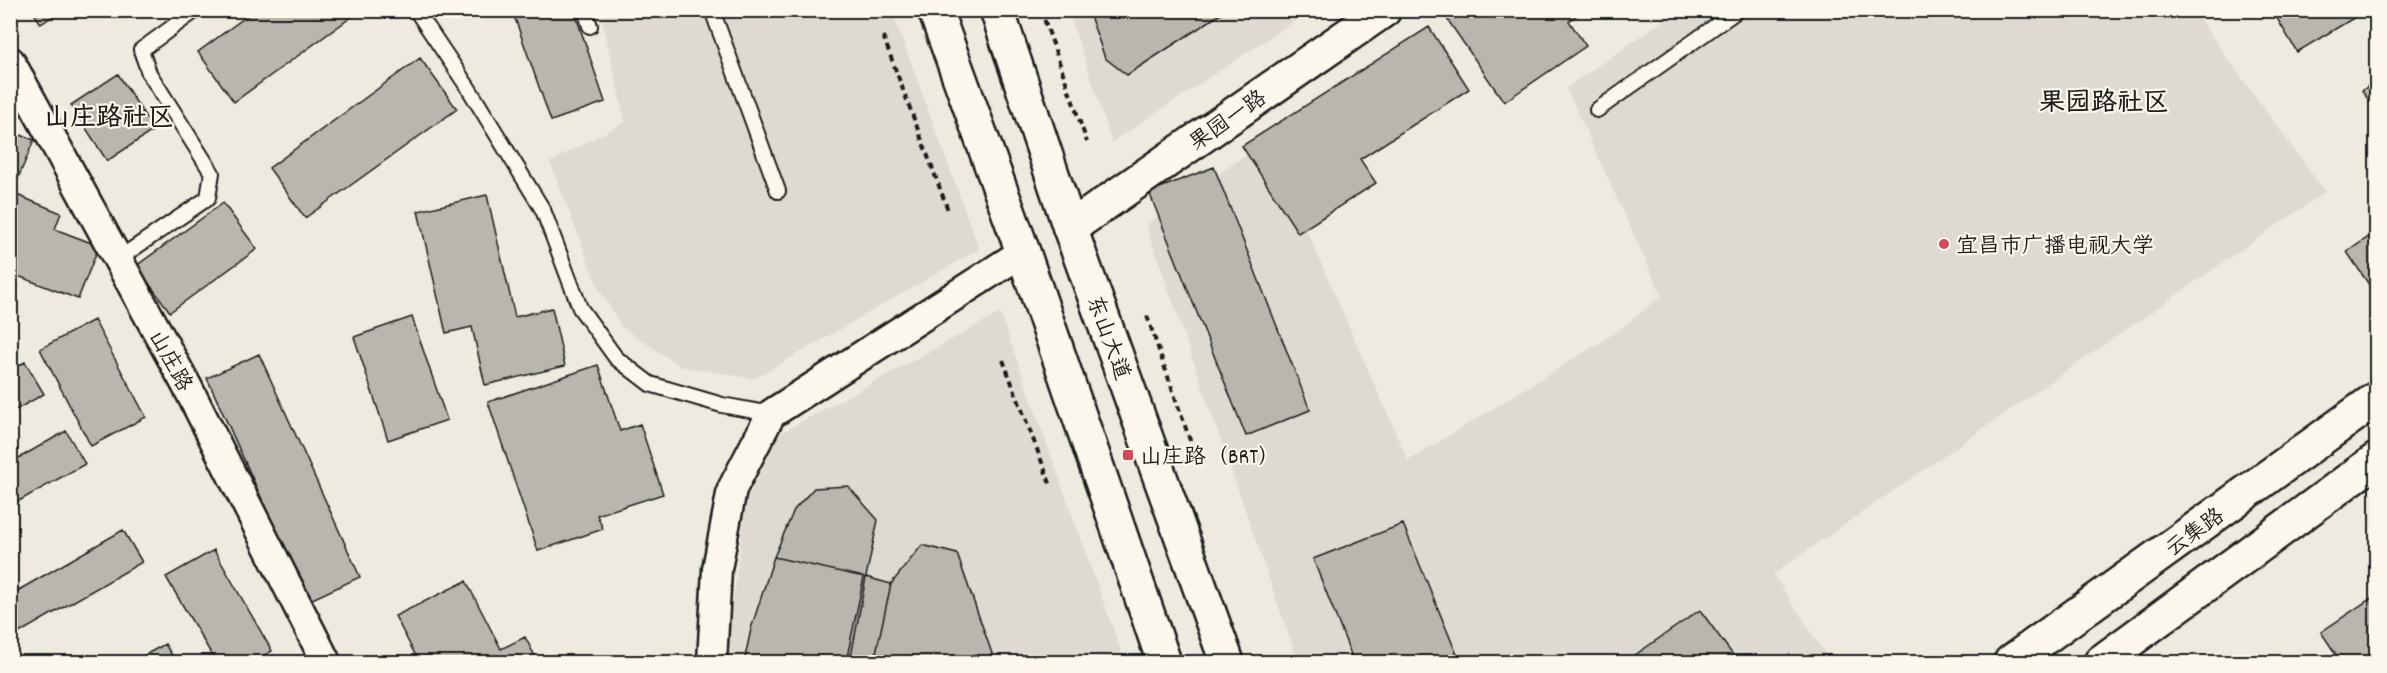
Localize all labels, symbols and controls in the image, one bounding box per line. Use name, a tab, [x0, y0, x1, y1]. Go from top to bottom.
street label: 果园一路	[1184, 84, 1274, 160]
district label: 果园路社区	[2039, 86, 2169, 123]
district label: 山庄路社区	[44, 101, 174, 138]
place label: 宜昌市广播电视大学	[1956, 232, 2154, 263]
marker: 宜昌市广播电视大学	[1937, 237, 1951, 251]
street label: 东山大道	[1077, 292, 1136, 385]
street label: 山庄路	[139, 325, 198, 398]
place label: 山庄路（BRT）	[1140, 443, 1280, 474]
marker: 山庄路（BRT）	[1121, 448, 1135, 462]
street label: 云集路	[2160, 502, 2232, 566]

